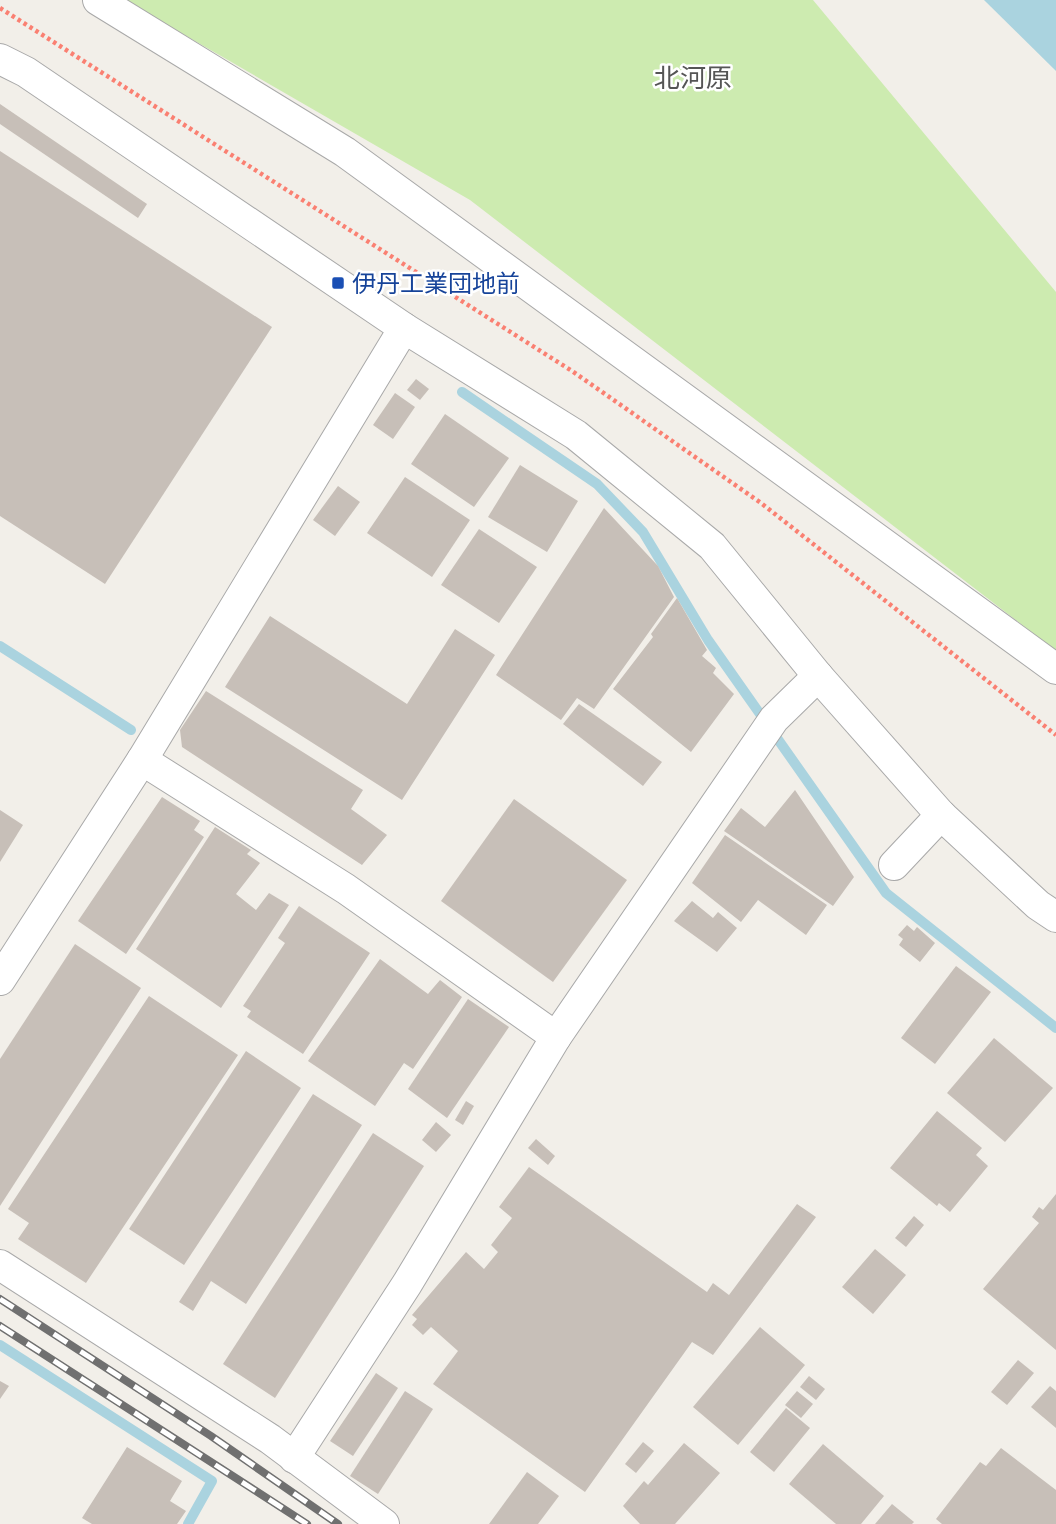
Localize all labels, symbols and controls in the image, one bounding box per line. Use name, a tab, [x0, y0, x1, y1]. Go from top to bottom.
district label: 北河原	[654, 63, 732, 93]
place label: 伊丹工業団地前	[352, 270, 520, 297]
marker: 伊丹工業団地前	[330, 275, 346, 291]

